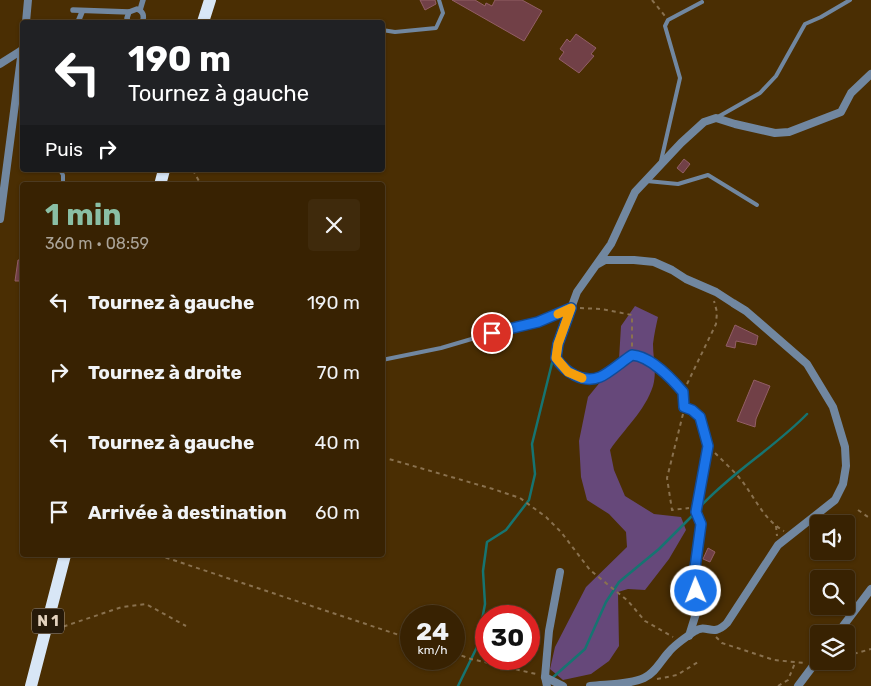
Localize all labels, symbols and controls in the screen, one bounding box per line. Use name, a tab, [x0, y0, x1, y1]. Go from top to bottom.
text: 190 m	[128, 38, 231, 80]
icon: left	[45, 40, 110, 105]
text: Tournez à gauche	[128, 80, 309, 107]
icon: right	[93, 135, 121, 163]
text: Puis	[45, 138, 83, 161]
text: 1 min	[45, 197, 122, 233]
button: close	[308, 199, 360, 251]
text: 360 m · 08:59	[45, 234, 149, 253]
icon: left	[45, 288, 73, 316]
text: Tournez à gauche	[88, 291, 254, 314]
text: 190 m	[307, 291, 360, 314]
pin	[471, 312, 513, 354]
icon: arrive	[478, 319, 506, 347]
icon: right	[45, 358, 73, 386]
text: Tournez à droite	[88, 361, 242, 384]
text: 70 m	[317, 361, 360, 384]
icon: left	[45, 428, 73, 456]
text: Tournez à gauche	[88, 431, 254, 454]
text: 40 m	[315, 431, 360, 454]
icon: arrive	[45, 498, 73, 526]
text: Arrivée à destination	[88, 501, 287, 524]
text: 60 m	[315, 501, 360, 524]
map controls	[810, 515, 855, 670]
button: sound	[810, 515, 855, 560]
position arrow	[669, 564, 721, 616]
button: search	[810, 570, 855, 615]
speed limit sign: 30	[475, 605, 540, 670]
road number: N 1	[32, 608, 64, 634]
text: 24	[416, 617, 449, 646]
button: layers	[810, 625, 855, 670]
text: km/h	[418, 643, 447, 657]

